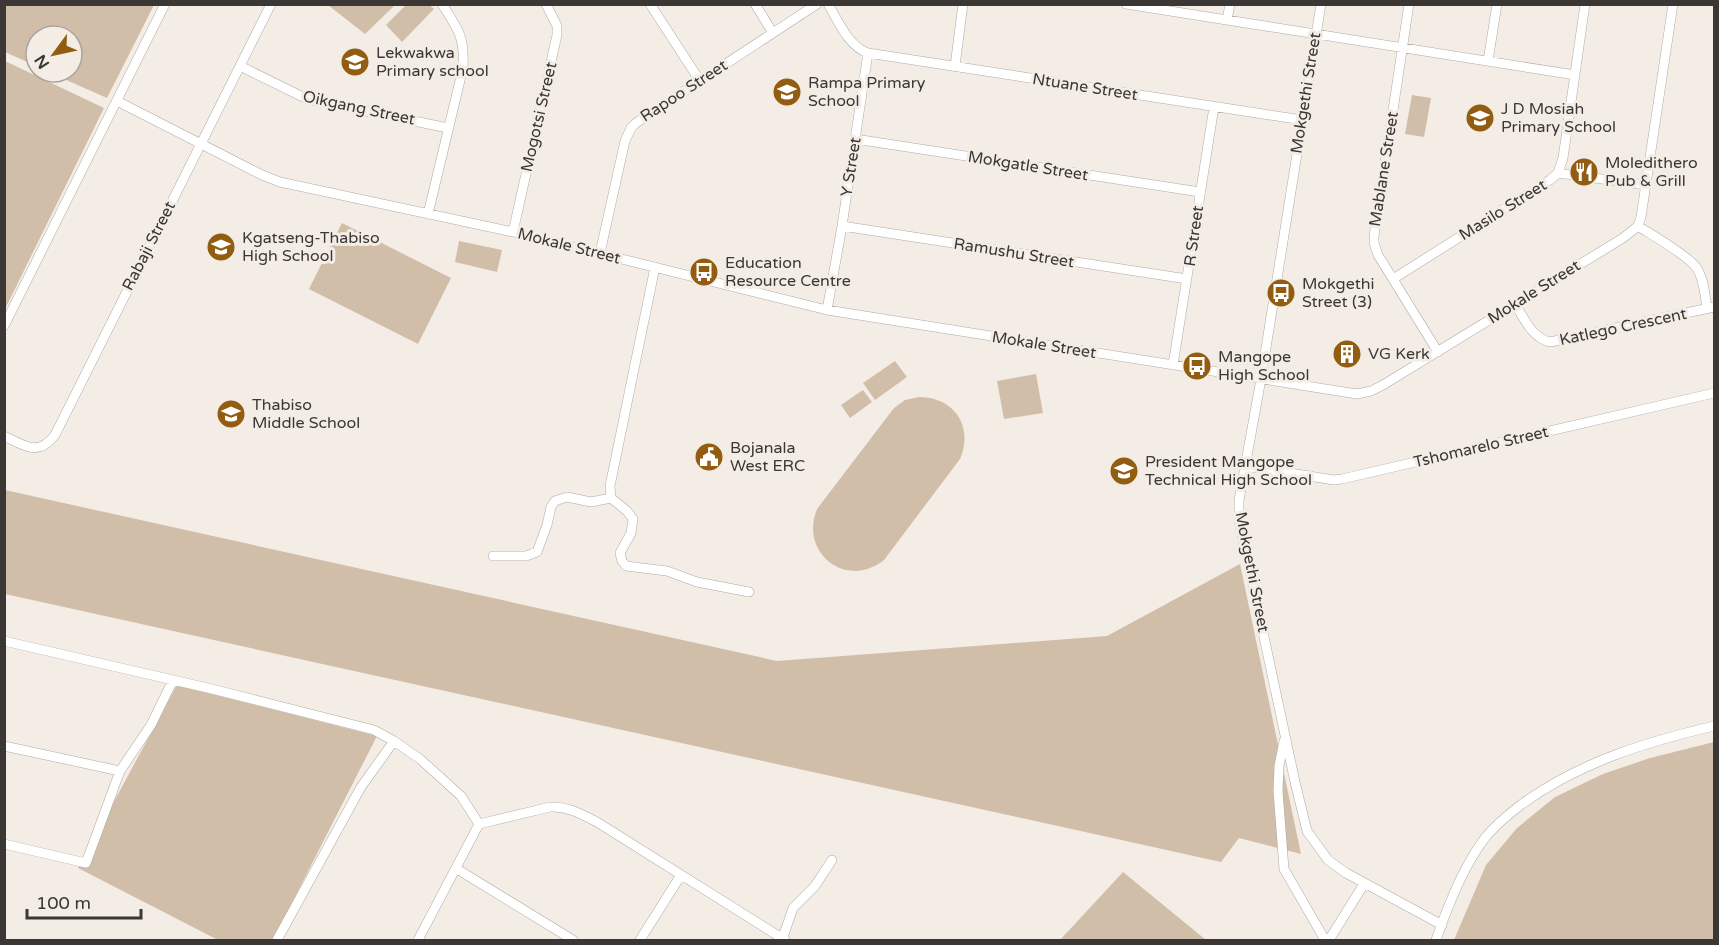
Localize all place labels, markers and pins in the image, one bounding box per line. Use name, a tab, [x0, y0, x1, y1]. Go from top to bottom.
place label: Lekwakwa Primary school	[376, 43, 489, 81]
school or university icon: Lekwakwa Primary school	[339, 46, 371, 78]
place label: Rampa Primary School	[808, 73, 926, 111]
school or university icon: Rampa Primary School	[771, 76, 803, 108]
place label: J D Mosiah Primary School	[1501, 99, 1616, 137]
school or university icon: J D Mosiah Primary School	[1464, 102, 1496, 134]
place label: Moledithero Pub & Grill	[1605, 153, 1698, 191]
restaurant icon: Moledithero Pub & Grill	[1568, 156, 1600, 188]
place label: Kgatseng-Thabiso High School	[242, 228, 380, 266]
school or university icon: Kgatseng-Thabiso High School	[205, 231, 237, 263]
place label: Education Resource Centre	[725, 253, 851, 291]
bus stop icon: Education Resource Centre	[688, 256, 720, 288]
place label: Mokgethi Street (3)	[1302, 274, 1375, 312]
bus stop icon: Mokgethi Street (3)	[1265, 277, 1297, 309]
building icon: VG Kerk	[1331, 338, 1363, 370]
place label: VG Kerk	[1368, 344, 1430, 364]
place label: Mangope High School	[1218, 347, 1309, 385]
bus stop icon: Mangope High School	[1181, 350, 1213, 382]
place label: Thabiso Middle School	[252, 395, 360, 433]
school or university icon: Thabiso Middle School	[215, 398, 247, 430]
place label: Bojanala West ERC	[730, 438, 805, 476]
public building icon: Bojanala West ERC	[693, 441, 725, 473]
place label: President Mangope Technical High School	[1145, 452, 1312, 490]
school or university icon: President Mangope Technical High School	[1108, 455, 1140, 487]

